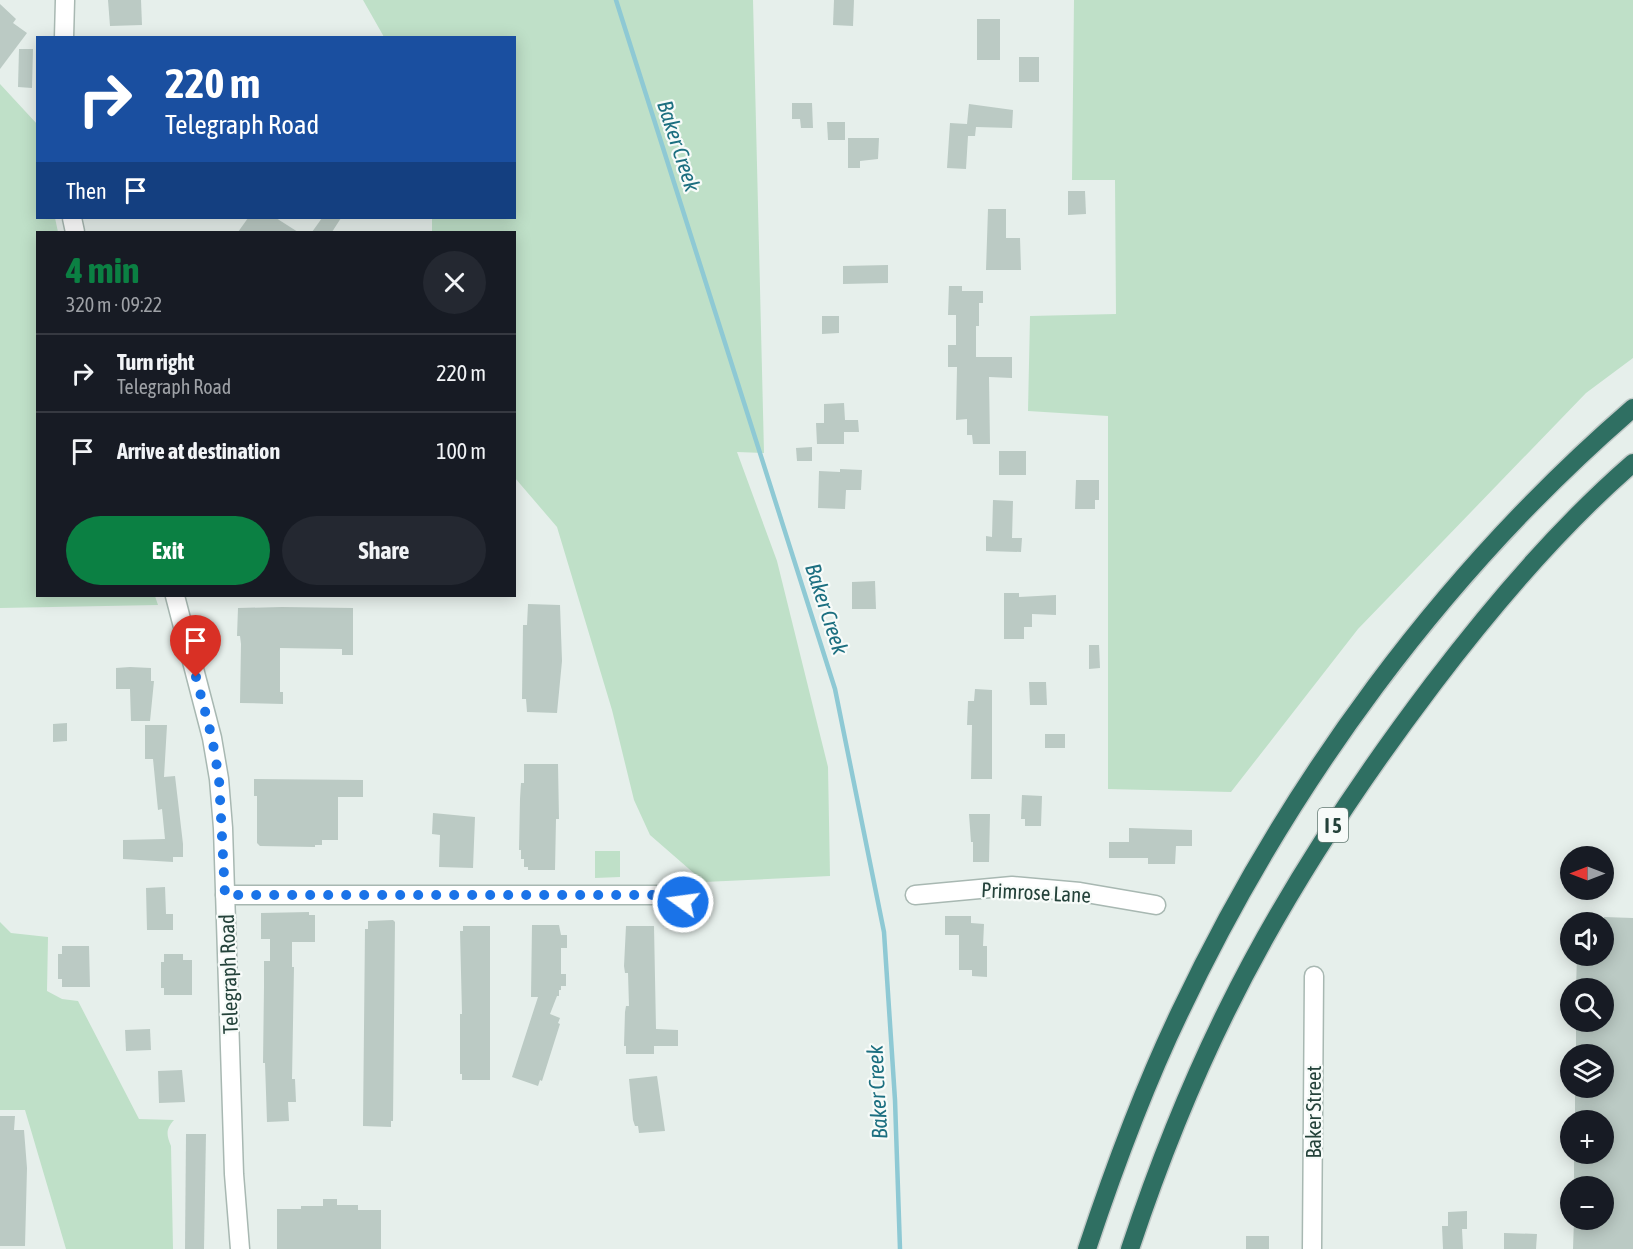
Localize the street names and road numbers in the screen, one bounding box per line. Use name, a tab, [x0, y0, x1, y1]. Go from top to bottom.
road number: I 5	[1318, 808, 1348, 842]
street label: Primrose Lane	[980, 877, 1092, 907]
street label: Telegraph Road	[214, 914, 242, 1034]
street label: Baker Street	[1301, 1065, 1325, 1159]

